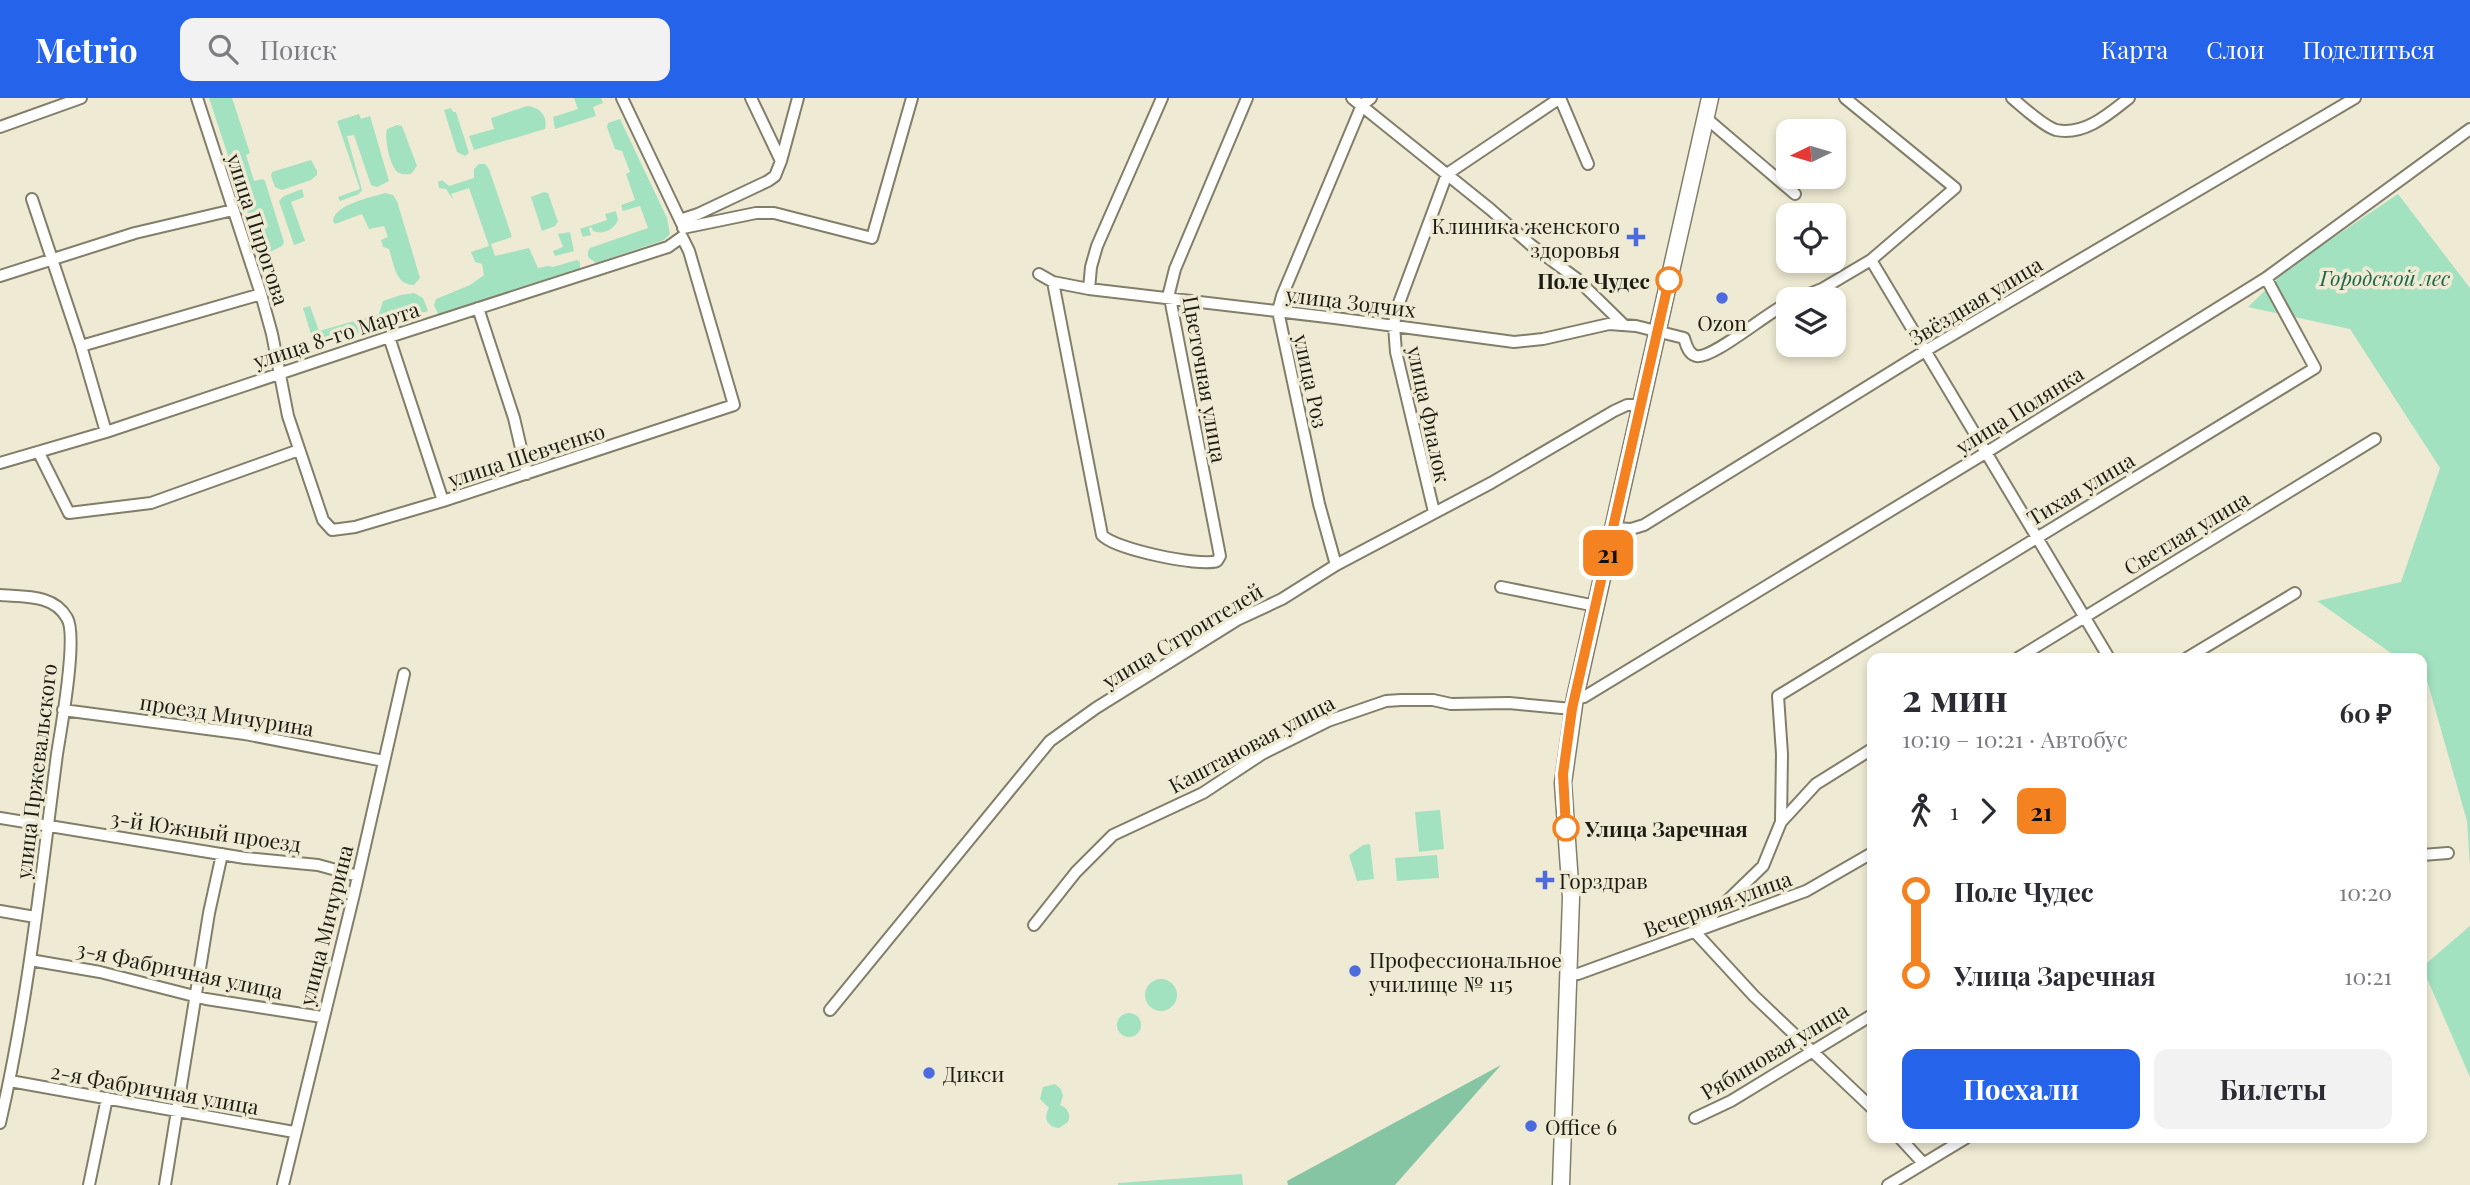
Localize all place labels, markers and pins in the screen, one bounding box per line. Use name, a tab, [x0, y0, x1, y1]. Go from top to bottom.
place label: Клиника женского здоровья	[1432, 211, 1620, 263]
marker: Клиника женского здоровья	[1626, 227, 1646, 247]
place label: Поле Чудес	[1537, 266, 1650, 294]
marker: Поле Чудес	[1656, 267, 1682, 293]
marker: Ozon	[1714, 290, 1730, 306]
place label: Ozon	[1697, 308, 1747, 336]
place label: Улица Заречная	[1584, 814, 1748, 842]
marker: Улица Заречная	[1553, 815, 1579, 841]
place label: Горздрав	[1559, 866, 1648, 894]
marker: Горздрав	[1537, 872, 1553, 888]
place label: Профессиональное училище № 115	[1368, 945, 1562, 997]
marker: Профессиональное училище № 115	[1347, 963, 1363, 979]
place label: Дикси	[943, 1059, 1004, 1087]
marker: Дикси	[921, 1065, 937, 1081]
place label: Office 6	[1545, 1112, 1617, 1140]
marker: Office 6	[1523, 1118, 1539, 1134]

